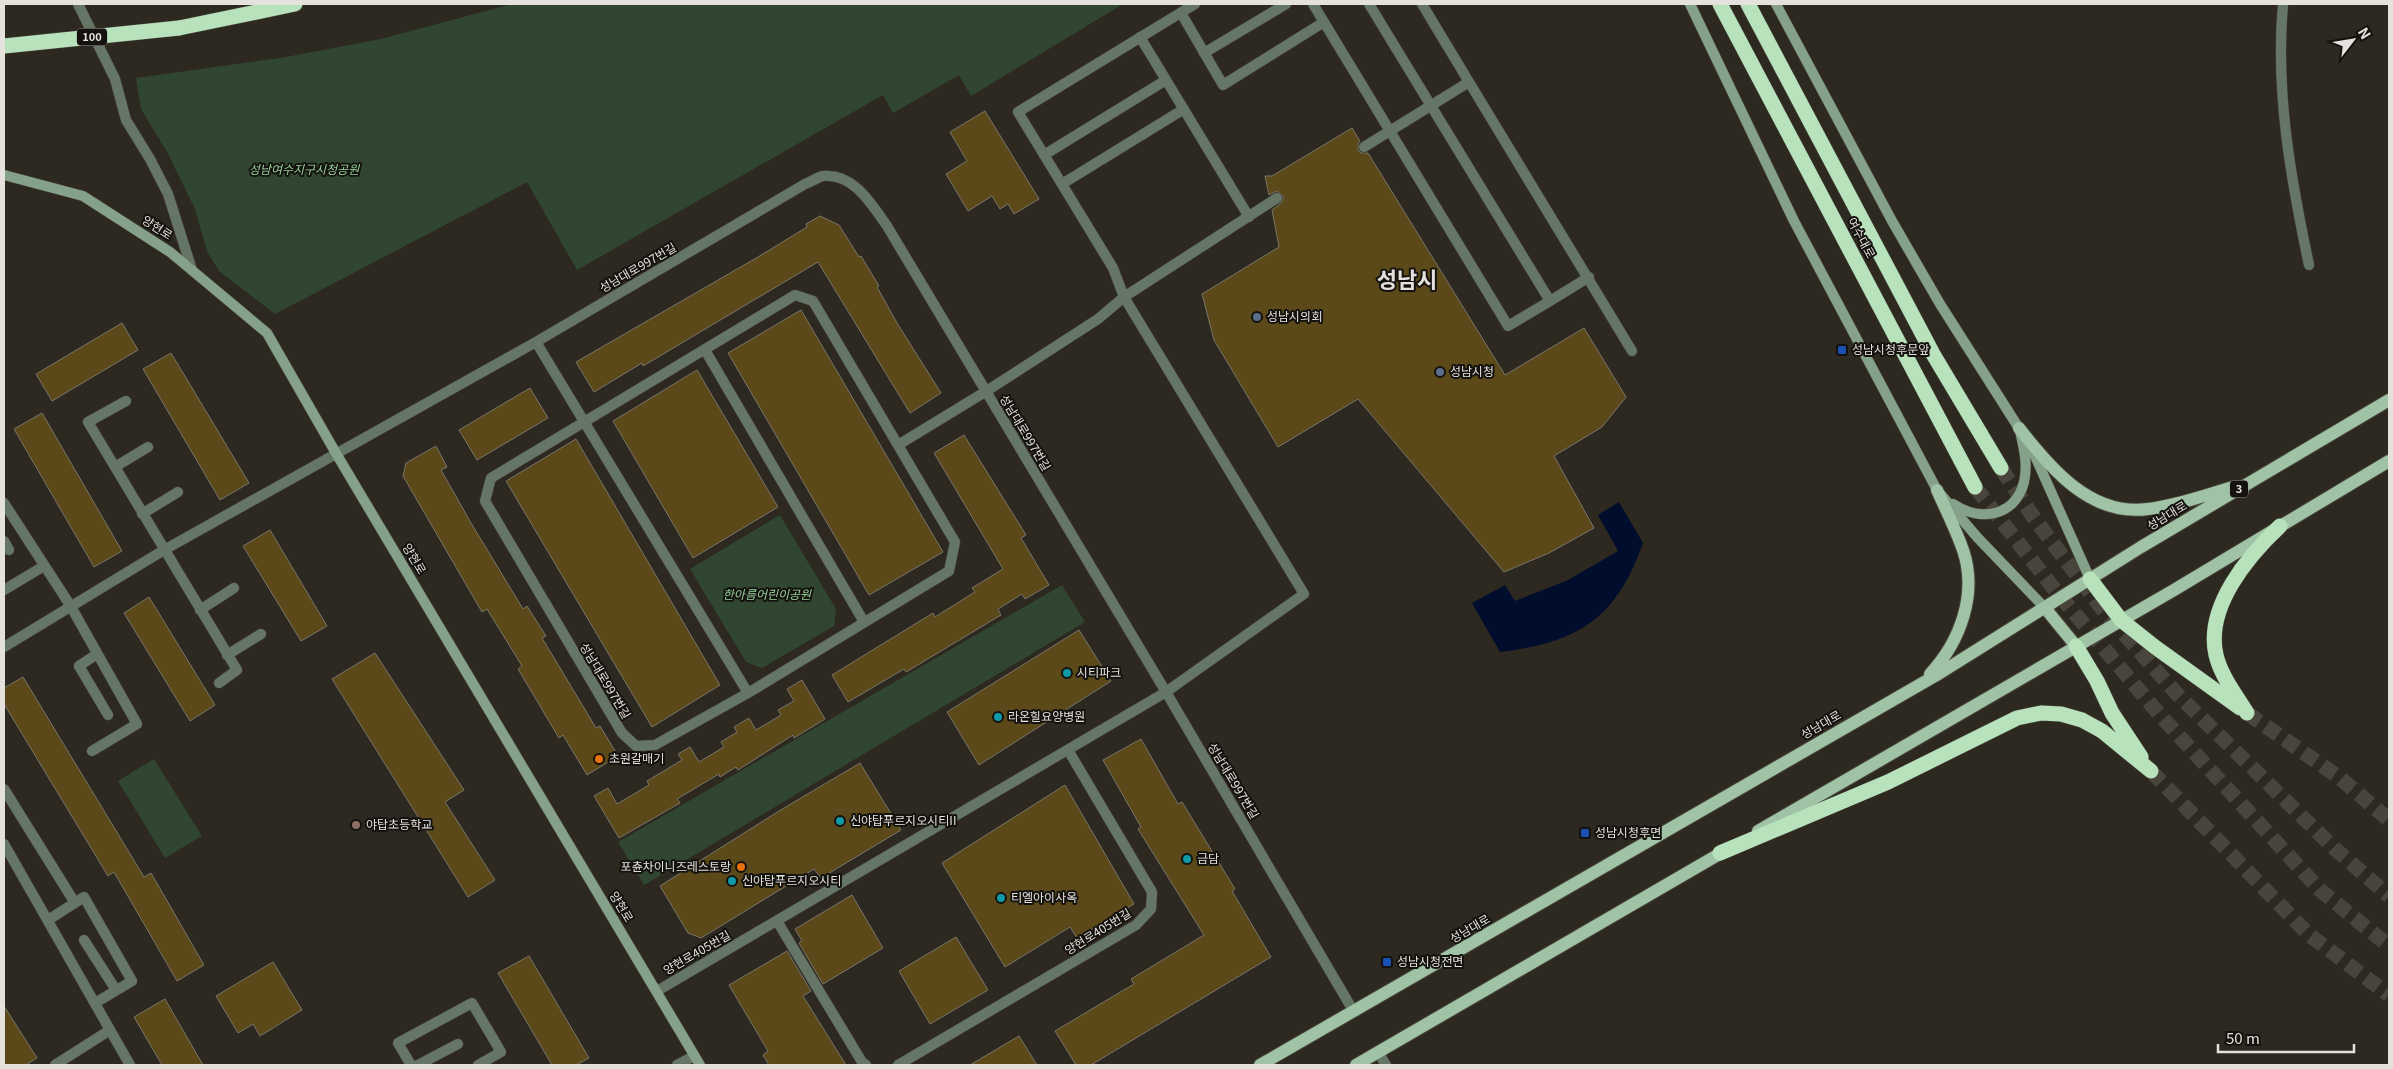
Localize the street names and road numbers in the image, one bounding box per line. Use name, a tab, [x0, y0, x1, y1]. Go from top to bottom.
road number: 100	[77, 28, 107, 46]
street label: 양현로	[139, 211, 176, 243]
street label: 여수대로	[1844, 214, 1880, 261]
street label: 성남대로997번길	[596, 238, 679, 296]
street label: 성남대로997번길	[997, 391, 1056, 474]
road number: 3	[2230, 480, 2248, 498]
street label: 성남대로	[2143, 496, 2190, 533]
street label: 양현로	[399, 540, 431, 577]
street label: 성남대로997번길	[577, 639, 636, 722]
street label: 성남대로	[1797, 705, 1844, 742]
street label: 성남대로997번길	[1205, 739, 1264, 822]
street label: 양현로	[606, 888, 638, 925]
street label: 양현로405번길	[1061, 904, 1134, 958]
street label: 성남대로	[1446, 909, 1493, 946]
street label: 양현로405번길	[659, 926, 733, 978]

